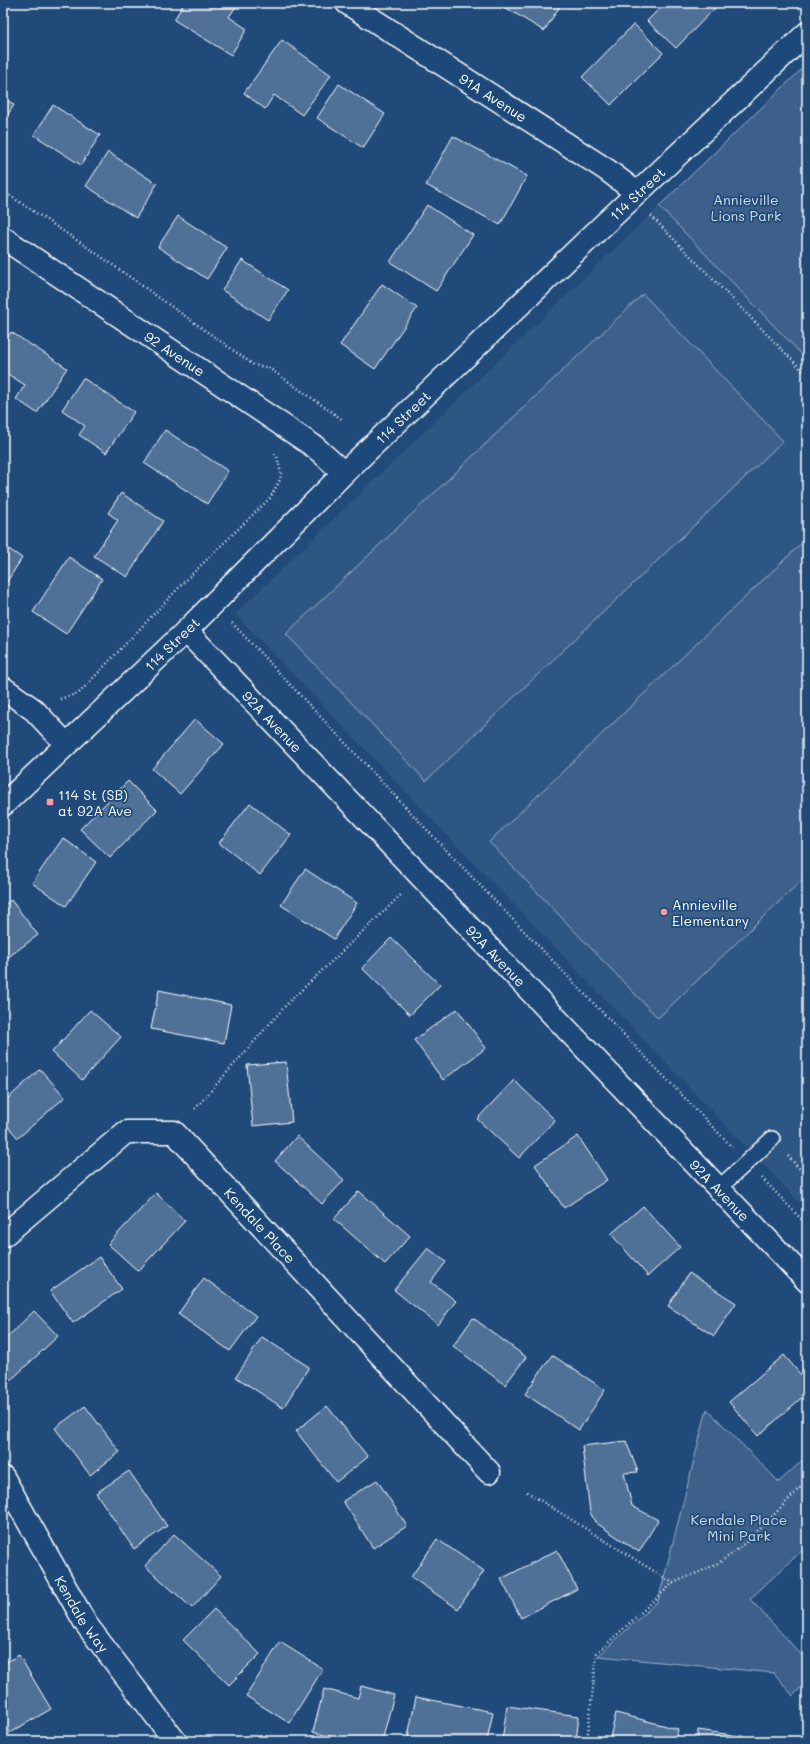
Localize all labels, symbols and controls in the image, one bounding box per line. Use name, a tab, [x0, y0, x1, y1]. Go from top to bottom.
street label: 91A Avenue	[456, 68, 531, 126]
street label: 114 Street	[605, 162, 669, 224]
park label: Annieville Lions Park	[711, 190, 781, 225]
street label: 92 Avenue	[141, 326, 209, 380]
street label: 114 Street	[371, 386, 434, 448]
street label: 114 Street	[140, 613, 204, 675]
street label: 92A Avenue	[239, 686, 307, 756]
place label: 114 St (SB) at 92A Ave	[58, 785, 132, 820]
marker: 114 St (SB) at 92A Ave	[45, 797, 55, 807]
place label: Annieville Elementary	[672, 895, 749, 930]
marker: Annieville Elementary	[659, 907, 669, 917]
street label: 92A Avenue	[462, 920, 530, 991]
street label: 92A Avenue	[686, 1155, 754, 1225]
street label: Kendale Place	[220, 1183, 300, 1267]
park label: Kendale Place Mini Park	[691, 1510, 787, 1545]
street label: Kendale Way	[51, 1572, 114, 1656]

